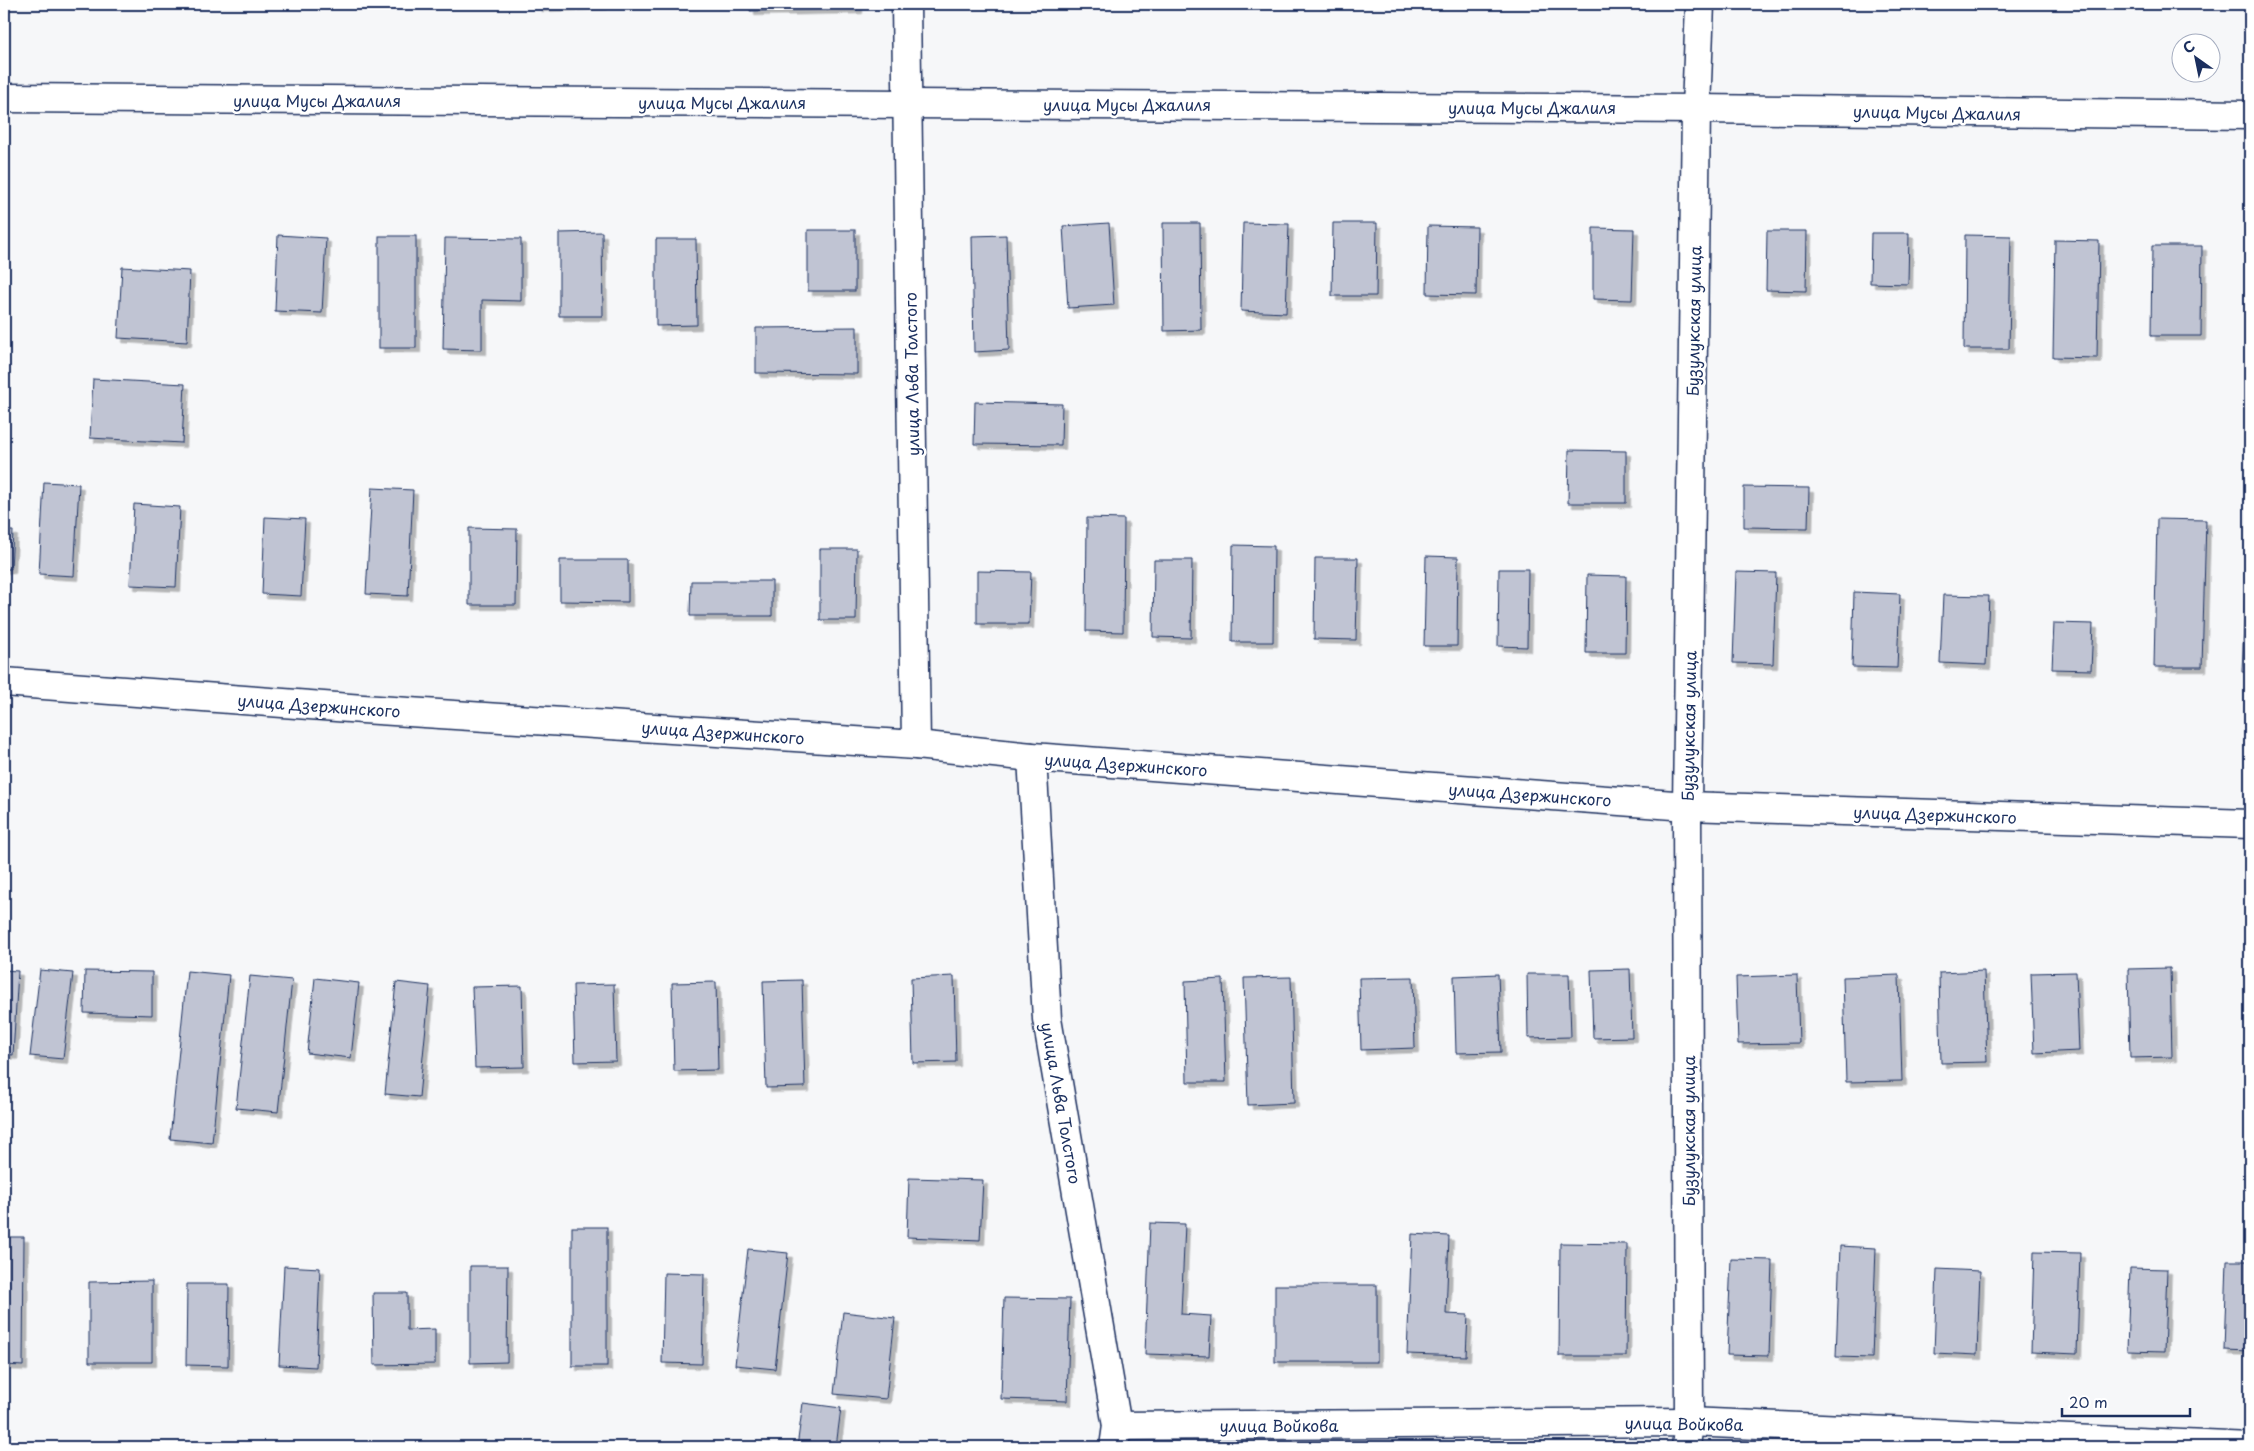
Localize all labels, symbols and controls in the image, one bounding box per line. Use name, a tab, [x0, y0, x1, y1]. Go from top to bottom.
north arrow	[2172, 32, 2222, 82]
text: С	[2179, 35, 2199, 58]
street label: улица Мусы Джалиля	[233, 88, 401, 112]
street label: улица Мусы Джалиля	[638, 90, 806, 114]
street label: улица Мусы Джалиля	[1043, 92, 1211, 116]
street label: улица Мусы Джалиля	[1448, 95, 1616, 119]
street label: улица Мусы Джалиля	[1853, 99, 2021, 125]
street label: Бузулукская улица	[1680, 245, 1706, 397]
street label: улица Льва Толстого	[898, 292, 924, 456]
street label: Бузулукская улица	[1675, 650, 1701, 802]
street label: улица Дзержинского	[237, 687, 401, 723]
street label: улица Дзержинского	[641, 714, 805, 750]
street label: улица Дзержинского	[1044, 746, 1208, 782]
street label: улица Дзержинского	[1448, 776, 1612, 812]
street label: улица Дзержинского	[1853, 799, 2017, 829]
street label: улица Льва Толстого	[1036, 1020, 1088, 1186]
street label: Бузулукская улица	[1676, 1056, 1700, 1206]
scale bar	[2062, 1386, 2189, 1418]
text: 20 m	[2069, 1390, 2108, 1413]
street label: улица Войкова	[1624, 1410, 1744, 1436]
street label: улица Войкова	[1220, 1413, 1338, 1437]

